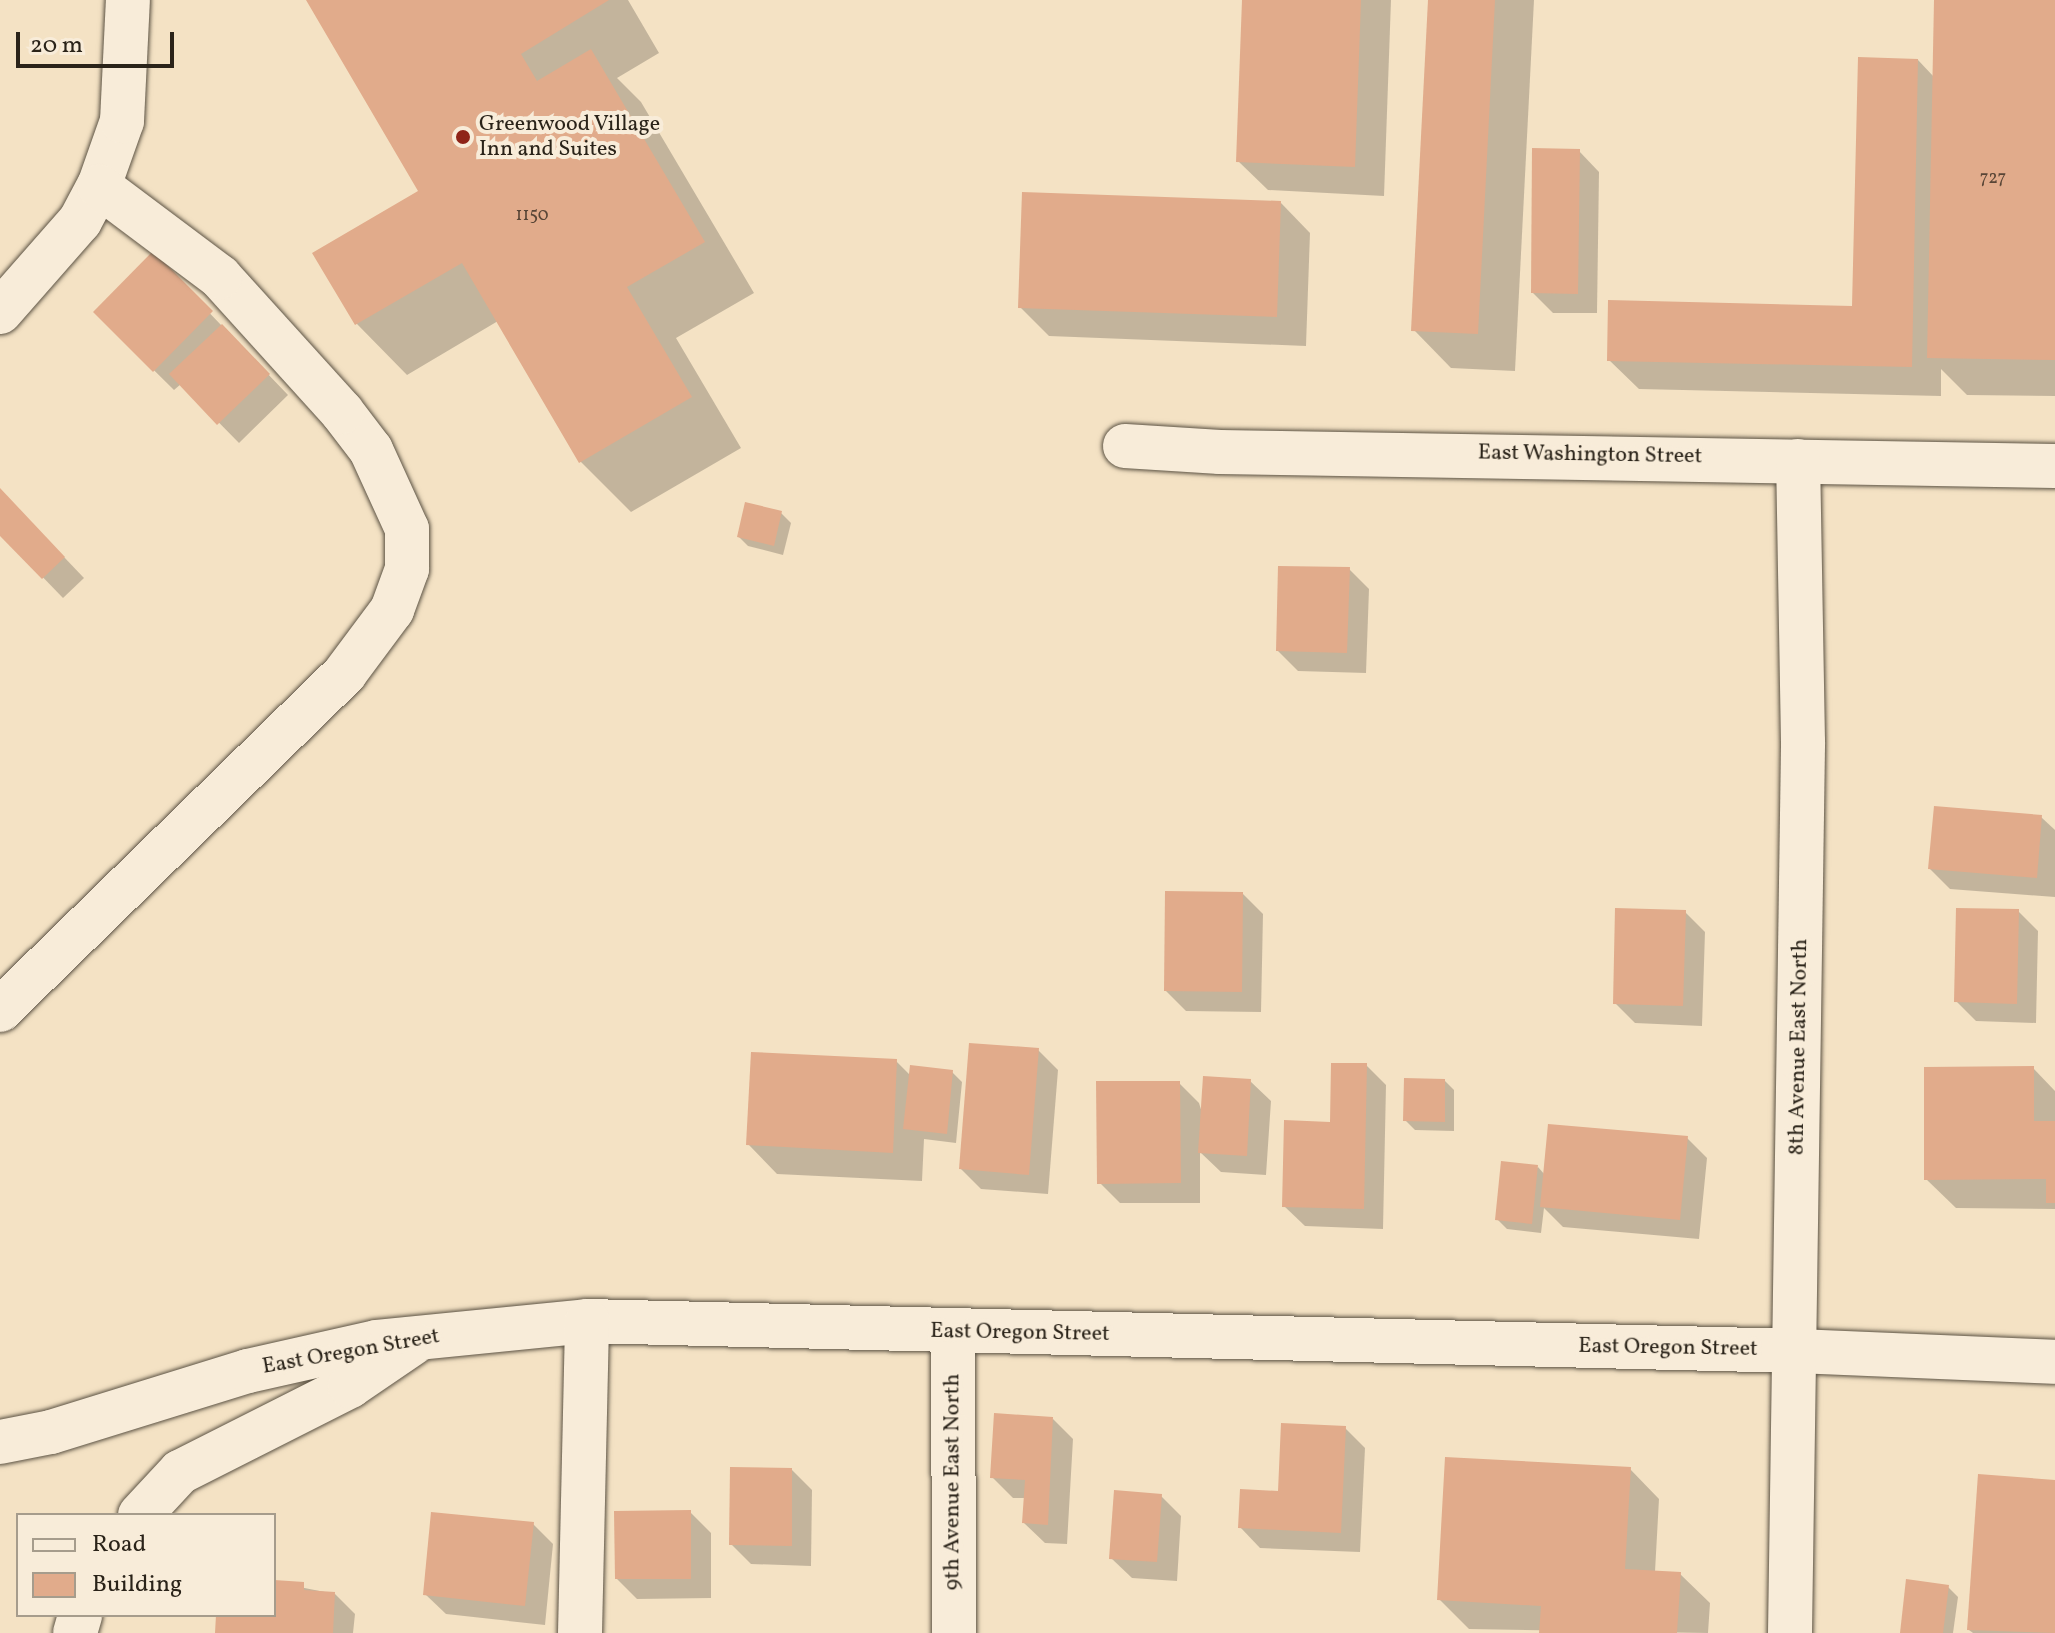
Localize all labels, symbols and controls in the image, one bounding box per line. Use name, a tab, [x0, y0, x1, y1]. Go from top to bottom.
scale bar	[20, 16, 178, 66]
text: 20 m	[30, 29, 83, 63]
place label: Greenwood Village Inn and Suites	[479, 111, 661, 162]
marker: Greenwood Village Inn and Suites	[454, 128, 472, 146]
house number: 727	[1980, 168, 2006, 190]
house number: 1150	[515, 205, 549, 227]
street label: East Washington Street	[1477, 440, 1703, 470]
street label: 8th Avenue East North	[1784, 939, 1814, 1155]
street label: East Oregon Street	[930, 1318, 1110, 1348]
street label: East Oregon Street	[260, 1323, 442, 1381]
street label: East Oregon Street	[1578, 1333, 1758, 1363]
street label: 9th Avenue East North	[940, 1374, 966, 1590]
legend	[16, 1513, 276, 1617]
text: Road	[92, 1528, 146, 1562]
text: Building	[92, 1568, 182, 1602]

